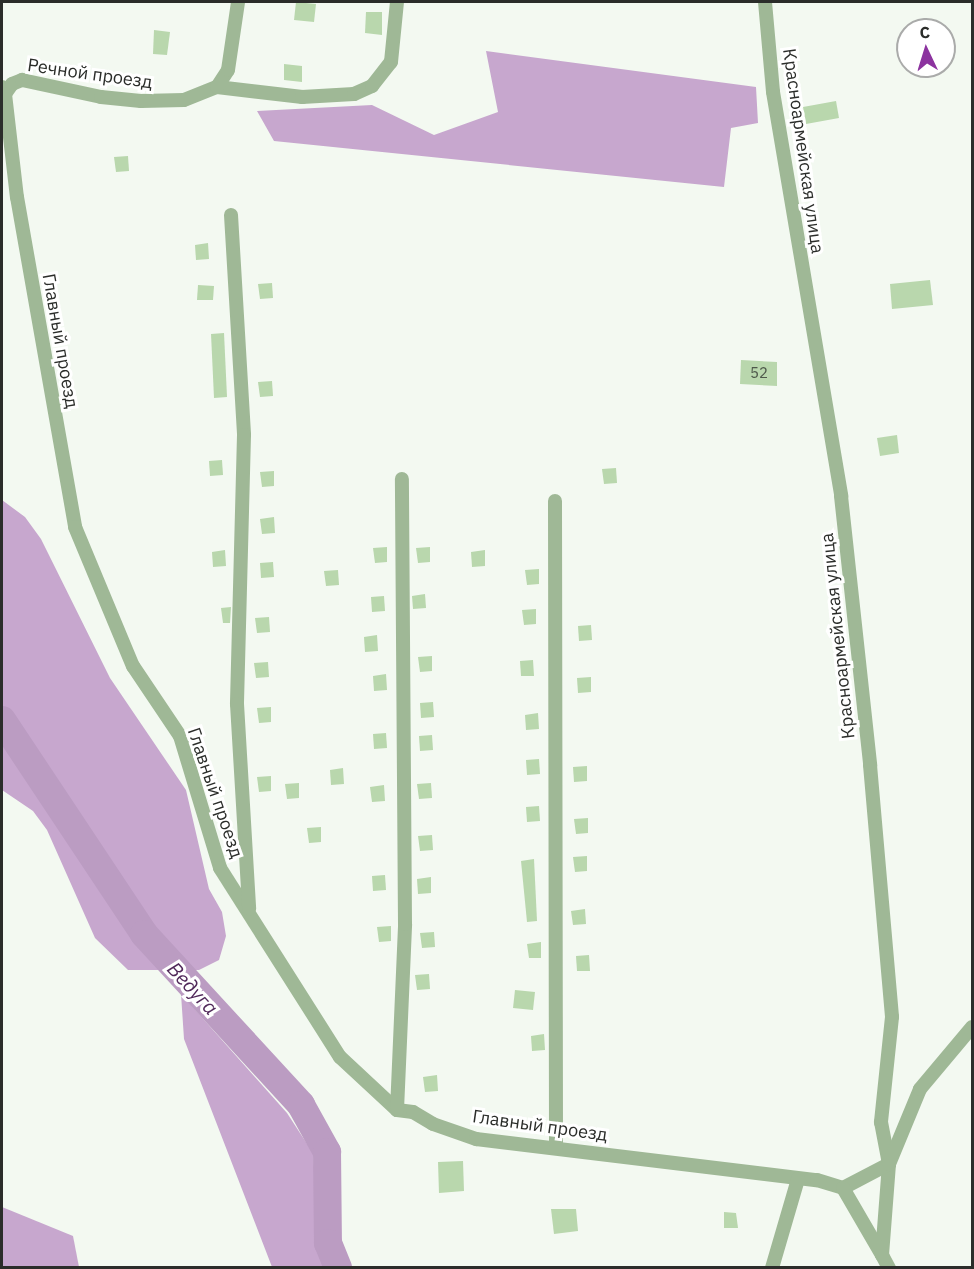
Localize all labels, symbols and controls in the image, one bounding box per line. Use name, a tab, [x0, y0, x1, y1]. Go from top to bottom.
north arrow	[896, 18, 956, 78]
text: С	[919, 22, 931, 42]
street label: Красноармейская улица	[778, 47, 828, 255]
street label: Речной проезд	[26, 55, 154, 93]
street label: Главный проезд	[38, 272, 82, 410]
house number: 52	[750, 364, 768, 382]
street label: Красноармейская улица	[816, 532, 860, 740]
street label: Главный проезд	[183, 725, 247, 861]
water label: Ведуга	[163, 957, 223, 1019]
street label: Главный проезд	[471, 1106, 609, 1146]

